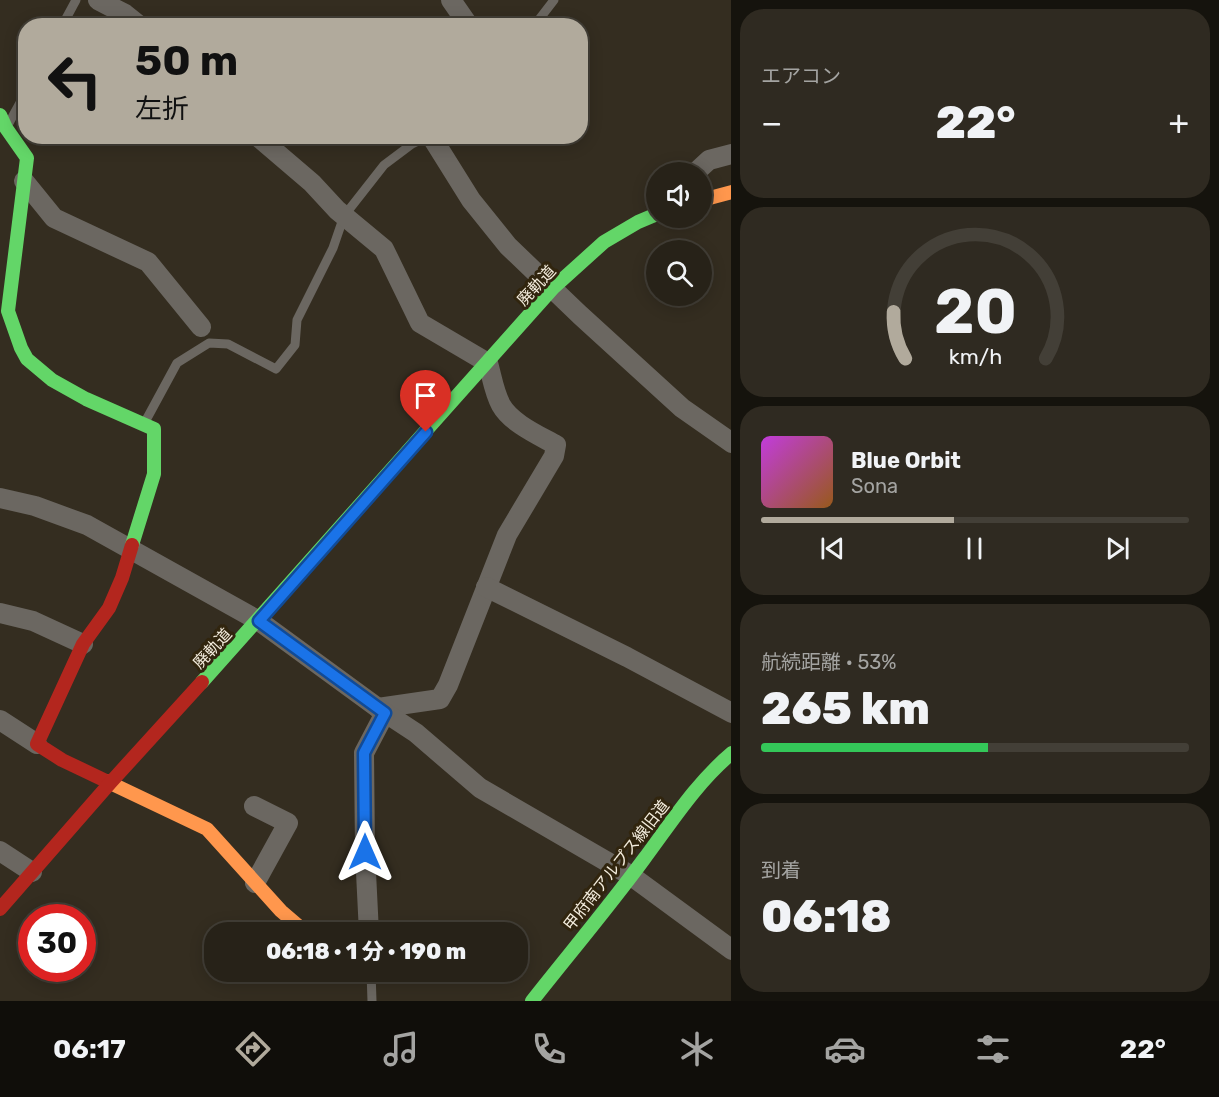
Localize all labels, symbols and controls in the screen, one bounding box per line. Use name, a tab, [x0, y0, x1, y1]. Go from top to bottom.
text: 50 m	[135, 36, 238, 86]
icon: left	[36, 42, 114, 120]
text: エアコン	[761, 64, 841, 88]
text: 左折	[135, 93, 189, 125]
text: 22°	[936, 96, 1015, 149]
text: −	[761, 103, 782, 142]
text: +	[1168, 103, 1189, 142]
map controls	[646, 162, 712, 306]
button: sound	[646, 162, 712, 228]
button: search	[646, 240, 712, 306]
street label: 廃軌道	[513, 261, 560, 309]
text: 20	[934, 275, 1016, 349]
text: km/h	[948, 345, 1002, 370]
pin	[400, 370, 451, 432]
icon: arrive	[409, 379, 442, 412]
text: Blue Orbit	[851, 447, 961, 474]
text: Sona	[851, 474, 898, 498]
icon: previous	[816, 532, 849, 565]
icon: pause	[958, 532, 991, 565]
icon: next	[1101, 532, 1134, 565]
street label: 廃軌道	[189, 624, 236, 672]
text: 航続距離 · 53%	[761, 650, 897, 674]
text: 265 km	[761, 682, 930, 735]
street label: 甲府南アルプス線旧道	[560, 796, 673, 934]
position arrow	[333, 820, 397, 884]
text: 到着	[761, 858, 801, 882]
text: 06:18	[761, 890, 891, 943]
speed limit sign: 30	[18, 904, 96, 982]
text: 06:18 · 1 分 · 190 m	[266, 938, 466, 965]
icon: directions	[232, 1028, 274, 1070]
icon: music	[380, 1028, 422, 1070]
icon: phone	[528, 1028, 570, 1070]
icon: climate	[676, 1028, 718, 1070]
icon: car	[824, 1028, 866, 1070]
icon: filters	[972, 1028, 1014, 1070]
text: 06:17	[53, 1033, 126, 1065]
text: 22°	[1120, 1033, 1166, 1065]

